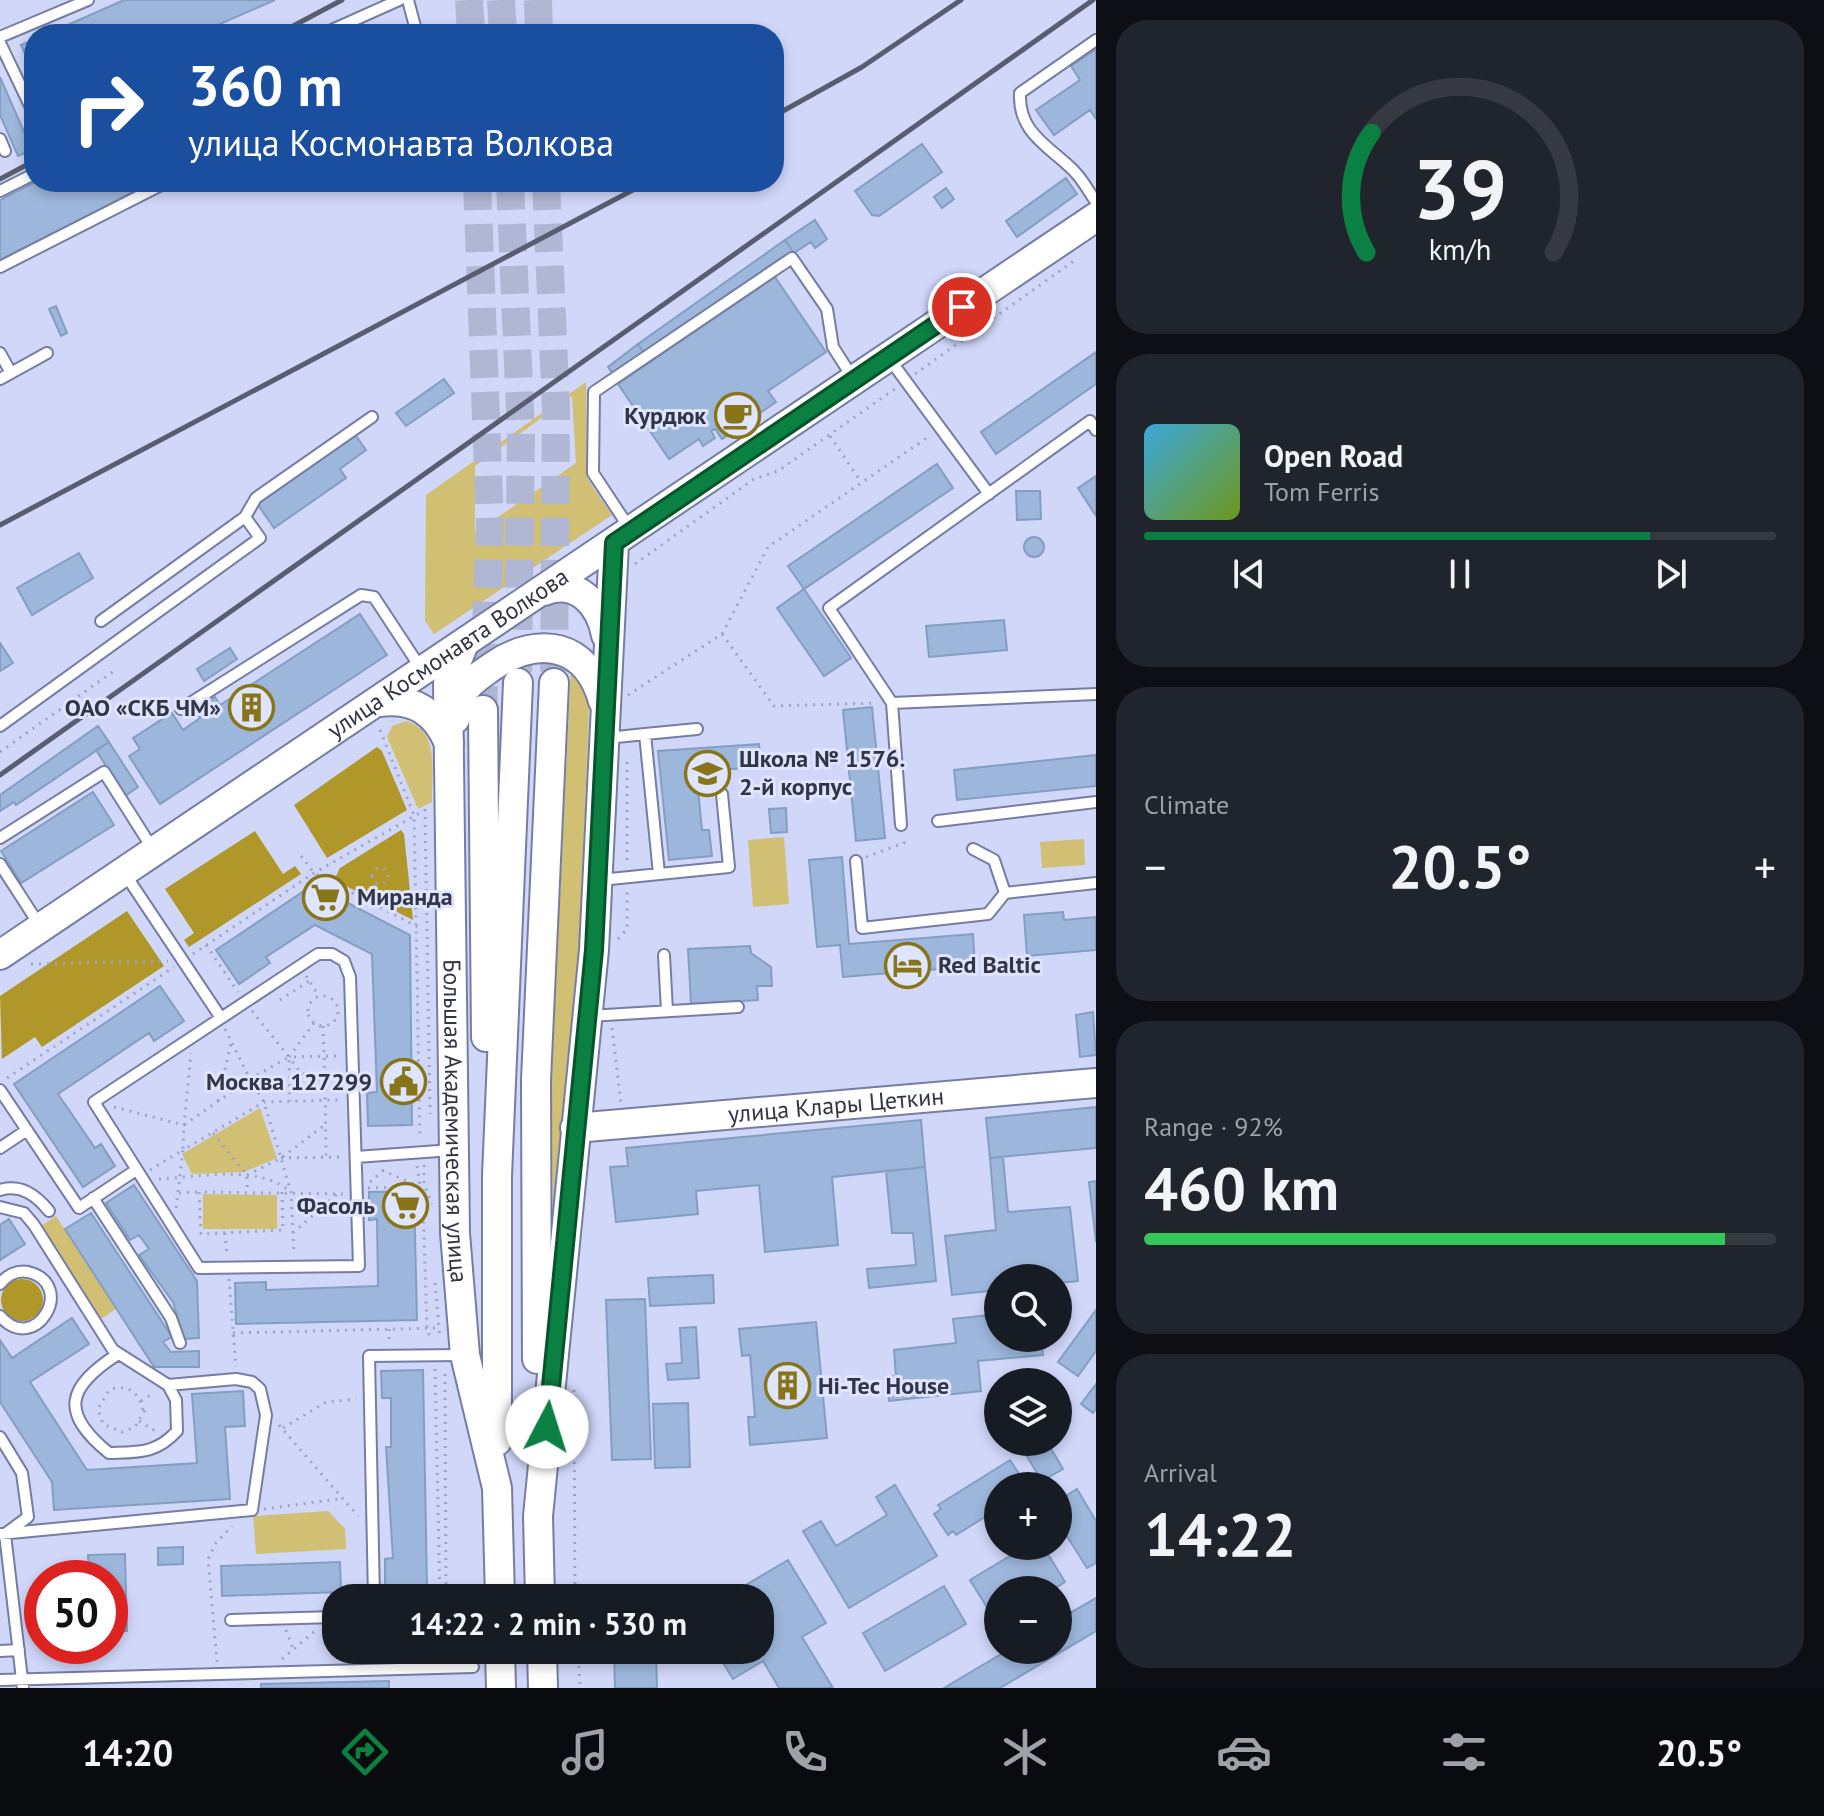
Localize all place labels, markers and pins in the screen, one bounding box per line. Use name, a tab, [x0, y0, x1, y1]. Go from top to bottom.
pin	[928, 273, 996, 341]
cafe icon: Курдюк	[713, 392, 761, 440]
place label: Курдюк	[624, 400, 706, 431]
building icon: ОАО «СКБ ЧМ»	[228, 684, 276, 732]
place label: ОАО «СКБ ЧМ»	[65, 692, 221, 723]
place label: Школа № 1576. 2-й корпус	[739, 743, 905, 802]
school or university icon: Школа № 1576. 2-й корпус	[684, 749, 732, 797]
supermarket icon: Миранда	[302, 873, 350, 921]
place label: Миранда	[357, 881, 453, 912]
hotel icon: Red Baltic	[883, 941, 931, 989]
place label: Red Baltic	[938, 949, 1041, 980]
public building icon: Москва 127299	[379, 1058, 427, 1106]
place label: Москва 127299	[206, 1066, 372, 1097]
supermarket icon: Фасоль	[382, 1182, 430, 1230]
place label: Фасоль	[297, 1190, 375, 1221]
building icon: Hi-Tec House	[763, 1362, 811, 1410]
place label: Hi-Tec House	[818, 1370, 949, 1401]

